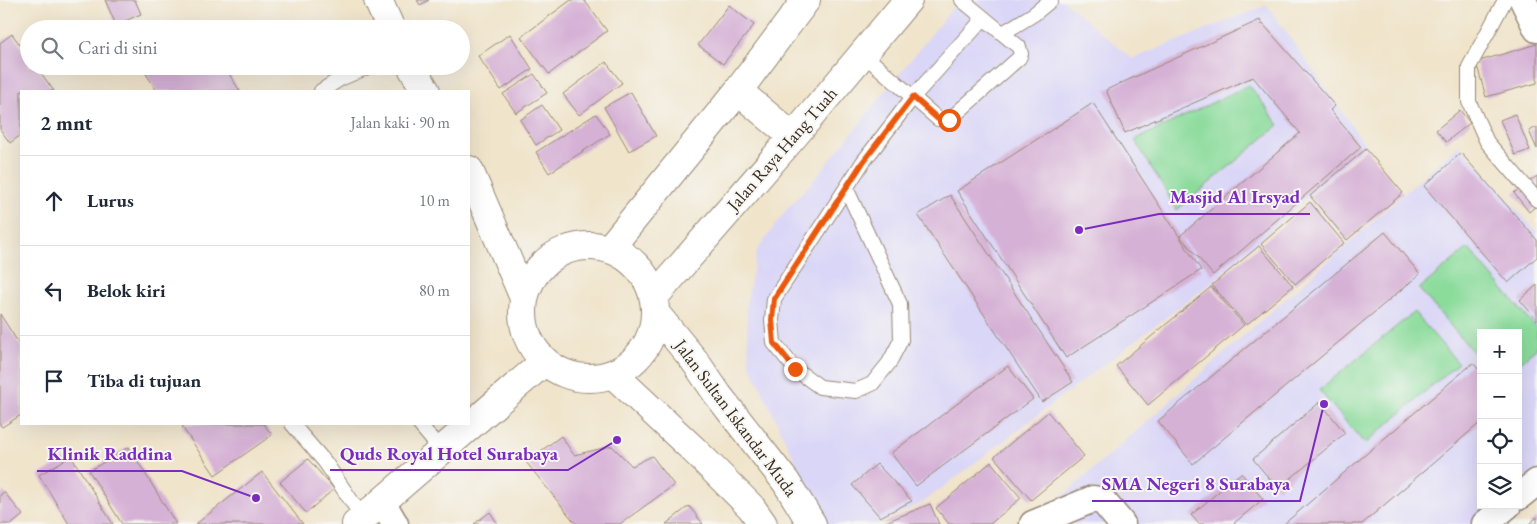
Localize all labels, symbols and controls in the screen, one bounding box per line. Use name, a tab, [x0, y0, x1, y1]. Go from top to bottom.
search box	[20, 20, 470, 75]
icon: search	[38, 34, 66, 62]
text: Cari di sini	[78, 35, 157, 60]
street label: Jalan Raya Hang Tuah	[720, 82, 842, 217]
text: 2 mnt	[40, 109, 92, 136]
route start	[938, 109, 961, 132]
text: Jalan kaki · 90 m	[350, 112, 450, 133]
callout: Masjid Al Irsyad	[1159, 180, 1310, 214]
text: Masjid Al Irsyad	[1170, 184, 1301, 209]
icon: ahead	[40, 187, 68, 215]
text: Lurus	[87, 188, 134, 213]
text: 10 m	[419, 190, 450, 211]
icon: left	[40, 277, 68, 305]
text: Belok kiri	[87, 278, 166, 303]
text: 80 m	[419, 280, 450, 301]
map controls	[1477, 329, 1522, 509]
button: +	[1477, 329, 1522, 374]
street label: Jalan Sultan Iskandar Muda	[669, 333, 804, 502]
route end	[784, 358, 807, 381]
icon: arrive	[40, 367, 68, 395]
text: Tiba di tujuan	[87, 368, 201, 393]
button: −	[1477, 374, 1522, 419]
button: locate	[1477, 419, 1522, 464]
callout: Quds Royal Hotel Surabaya	[330, 436, 568, 470]
callout: Klinik Raddina	[37, 437, 182, 471]
text: Klinik Raddina	[48, 441, 173, 466]
text: Quds Royal Hotel Surabaya	[340, 441, 559, 466]
button: layers	[1477, 464, 1522, 509]
callout: SMA Negeri 8 Surabaya	[1092, 467, 1300, 501]
text: SMA Negeri 8 Surabaya	[1102, 471, 1291, 496]

